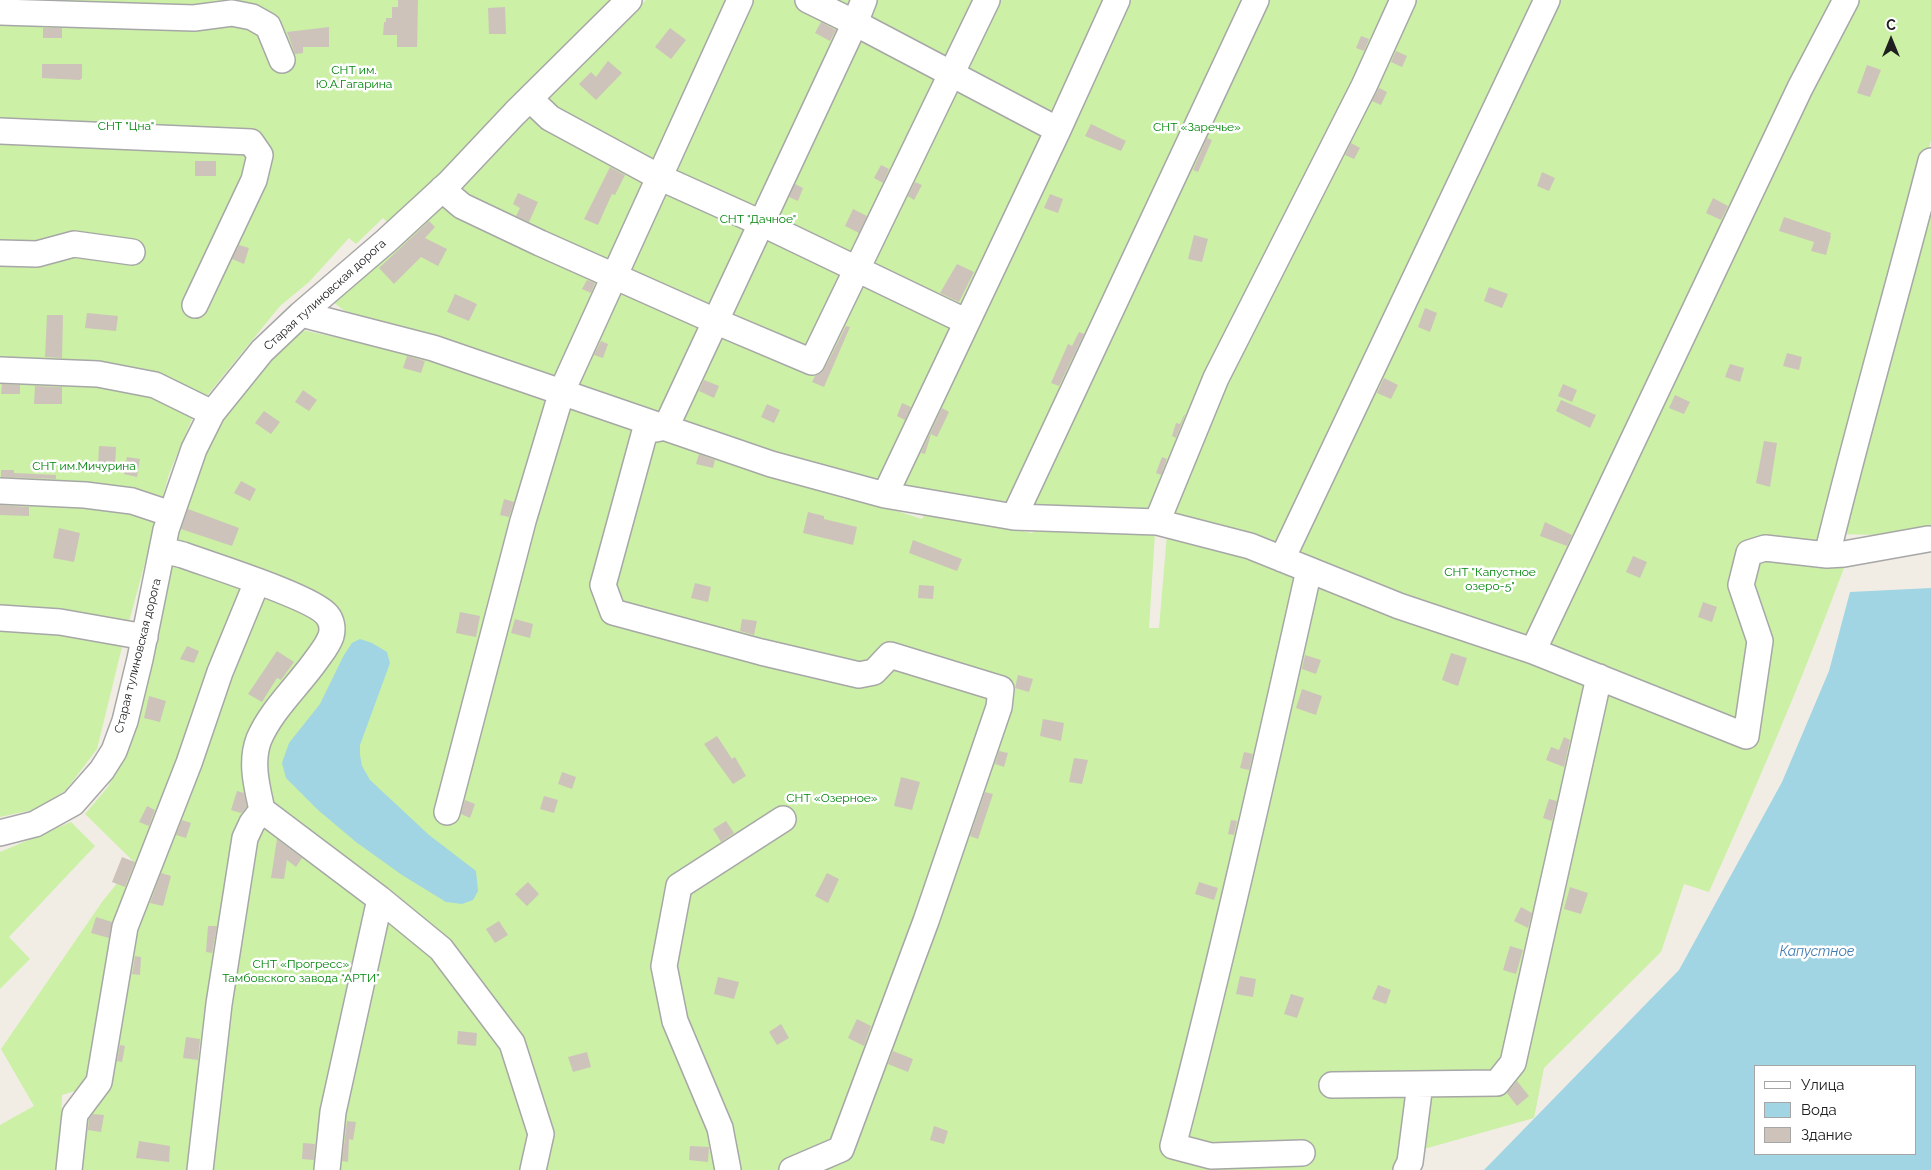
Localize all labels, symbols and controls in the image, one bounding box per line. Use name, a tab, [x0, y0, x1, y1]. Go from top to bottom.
north arrow	[1866, 15, 1916, 65]
text: С	[1886, 17, 1896, 33]
park label: СНТ им. Ю.А.Гагарина	[316, 63, 392, 91]
park label: СНТ "Цна"	[98, 119, 154, 133]
park label: СНТ «Заречье»	[1153, 120, 1241, 134]
park label: СНТ "Дачное"	[720, 212, 796, 226]
street label: Старая тулиновская дорога	[261, 236, 389, 354]
park label: СНТ им.Мичурина	[32, 459, 136, 473]
park label: СНТ "Капустное озеро-5"	[1444, 565, 1536, 593]
street label: Старая тулиновская дорога	[112, 577, 164, 735]
park label: СНТ «Озерное»	[786, 791, 878, 805]
water label: Капустное	[1779, 944, 1855, 960]
park label: СНТ «Прогресс» Тамбовского завода “АРТИ”	[222, 957, 380, 985]
legend	[1754, 1065, 1916, 1155]
text: Улица	[1801, 1076, 1845, 1094]
text: Вода	[1801, 1101, 1837, 1119]
text: Здание	[1801, 1126, 1852, 1144]

